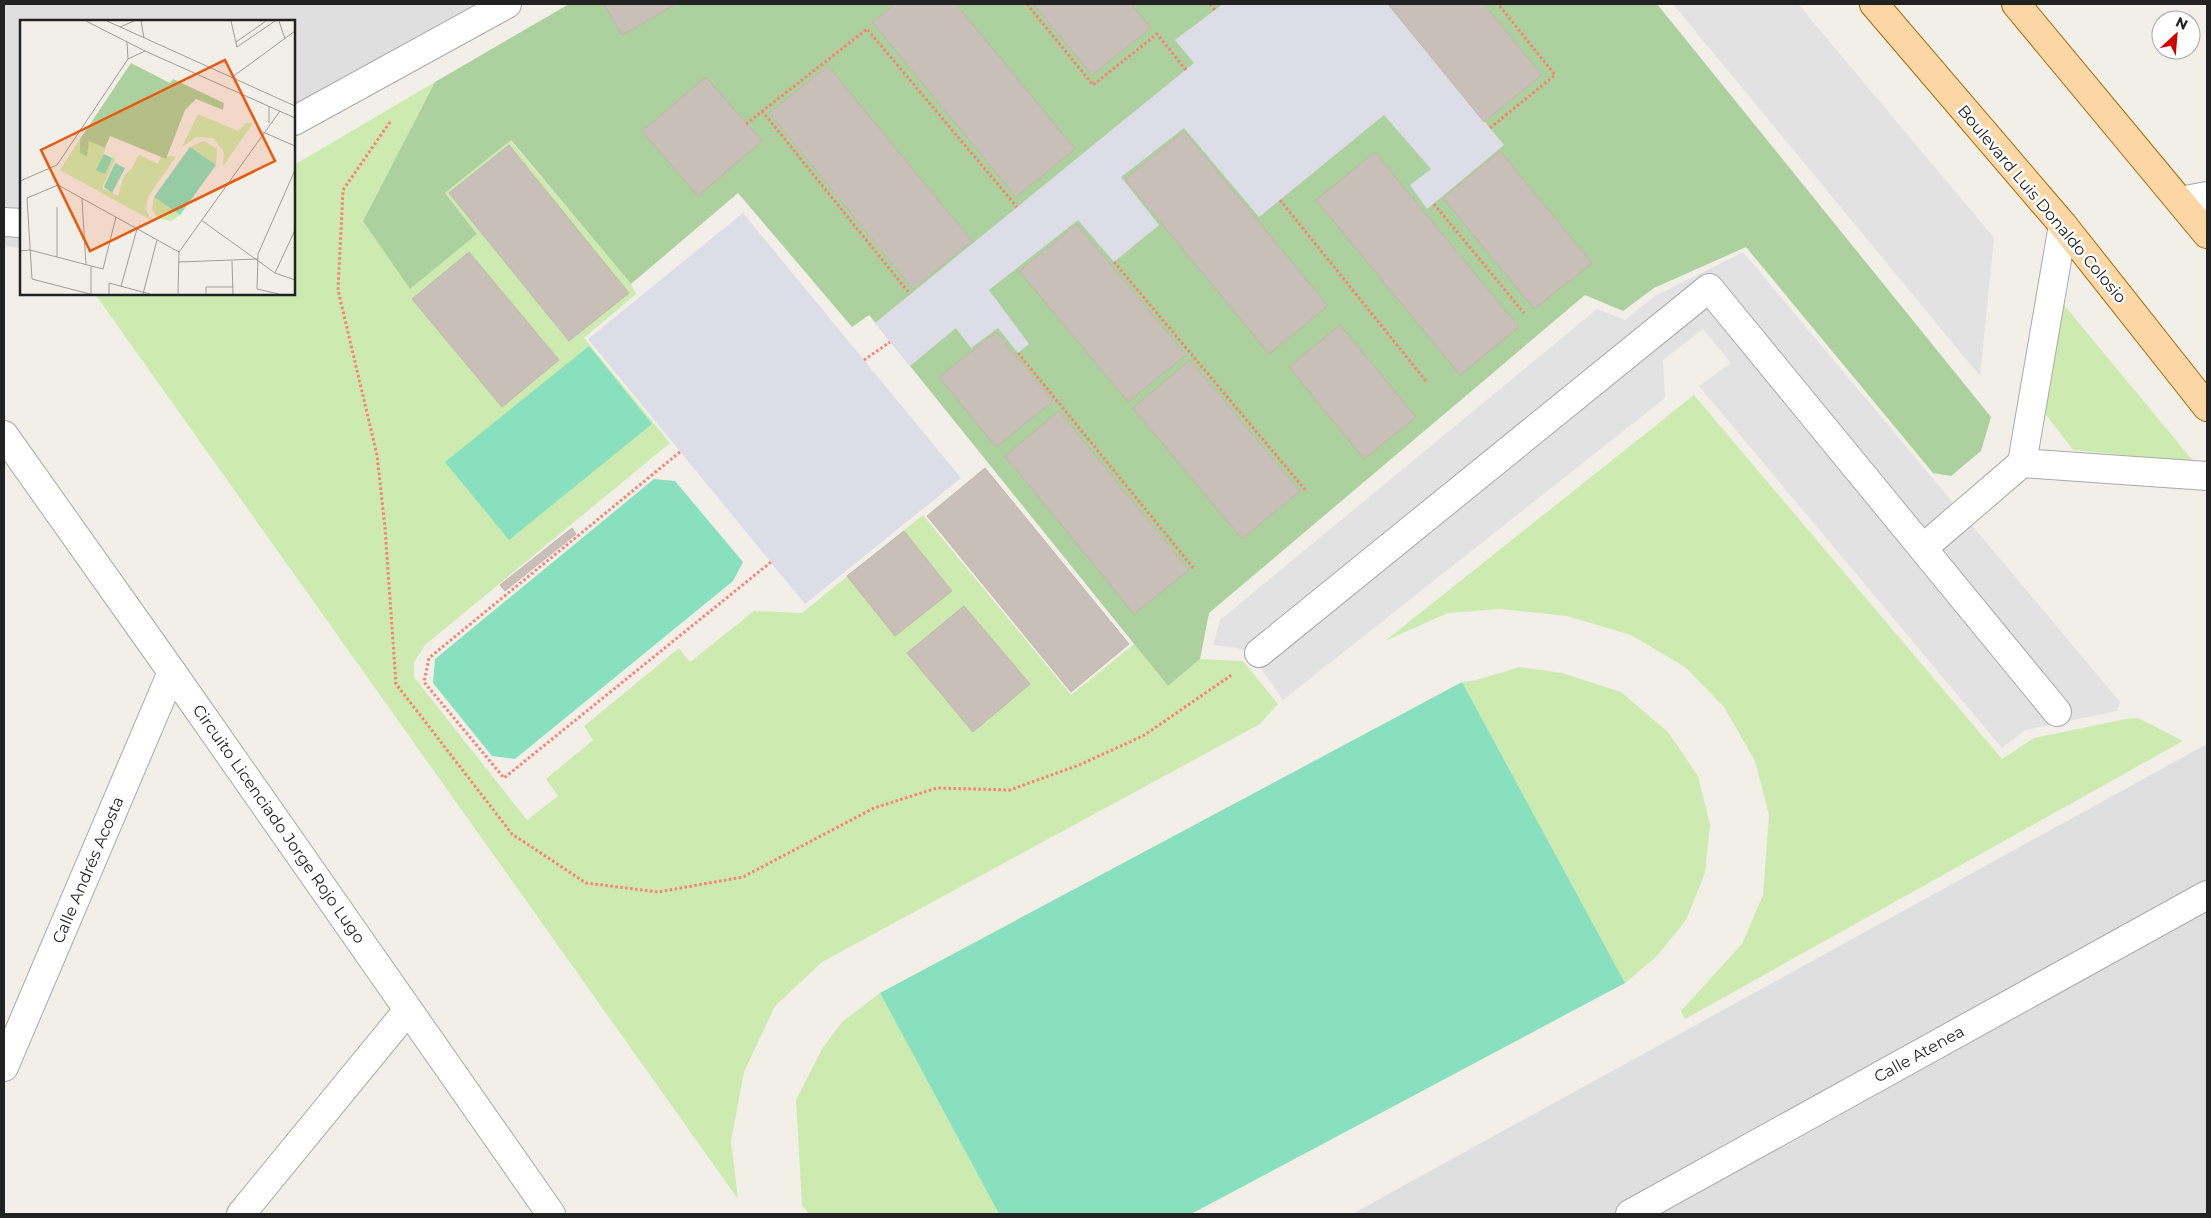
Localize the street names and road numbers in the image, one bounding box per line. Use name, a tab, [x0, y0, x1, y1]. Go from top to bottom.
street label: Boulevard Luis Donaldo Colosio	[1954, 101, 2130, 307]
street label: Circuito Licenciado Jorge Rojo Lugo	[189, 701, 369, 947]
street label: Calle Andrés Acosta	[48, 794, 128, 946]
street label: Calle Atenea	[1871, 1021, 1967, 1087]

